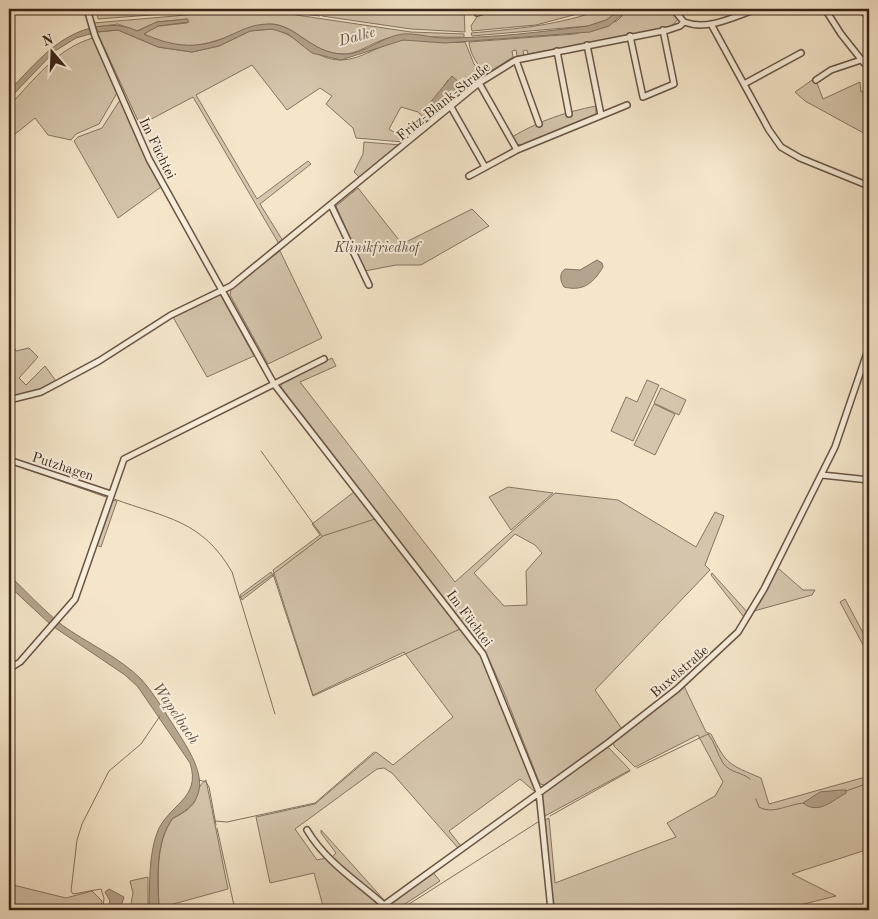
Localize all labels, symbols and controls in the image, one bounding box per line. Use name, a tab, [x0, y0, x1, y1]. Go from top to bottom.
water label: Dalke	[337, 25, 377, 50]
north arrow	[28, 28, 78, 78]
text: N	[41, 32, 56, 49]
street label: Fritz-Blank-Straße	[394, 60, 493, 144]
street label: Im Füchtei	[136, 116, 178, 182]
park label: Klinikfriedhof	[333, 241, 422, 256]
street label: Putzhagen	[30, 450, 96, 484]
street label: Im Füchtei	[444, 588, 495, 649]
street label: Buxelstraße	[648, 643, 711, 701]
water label: Wapelbach	[149, 680, 201, 748]

